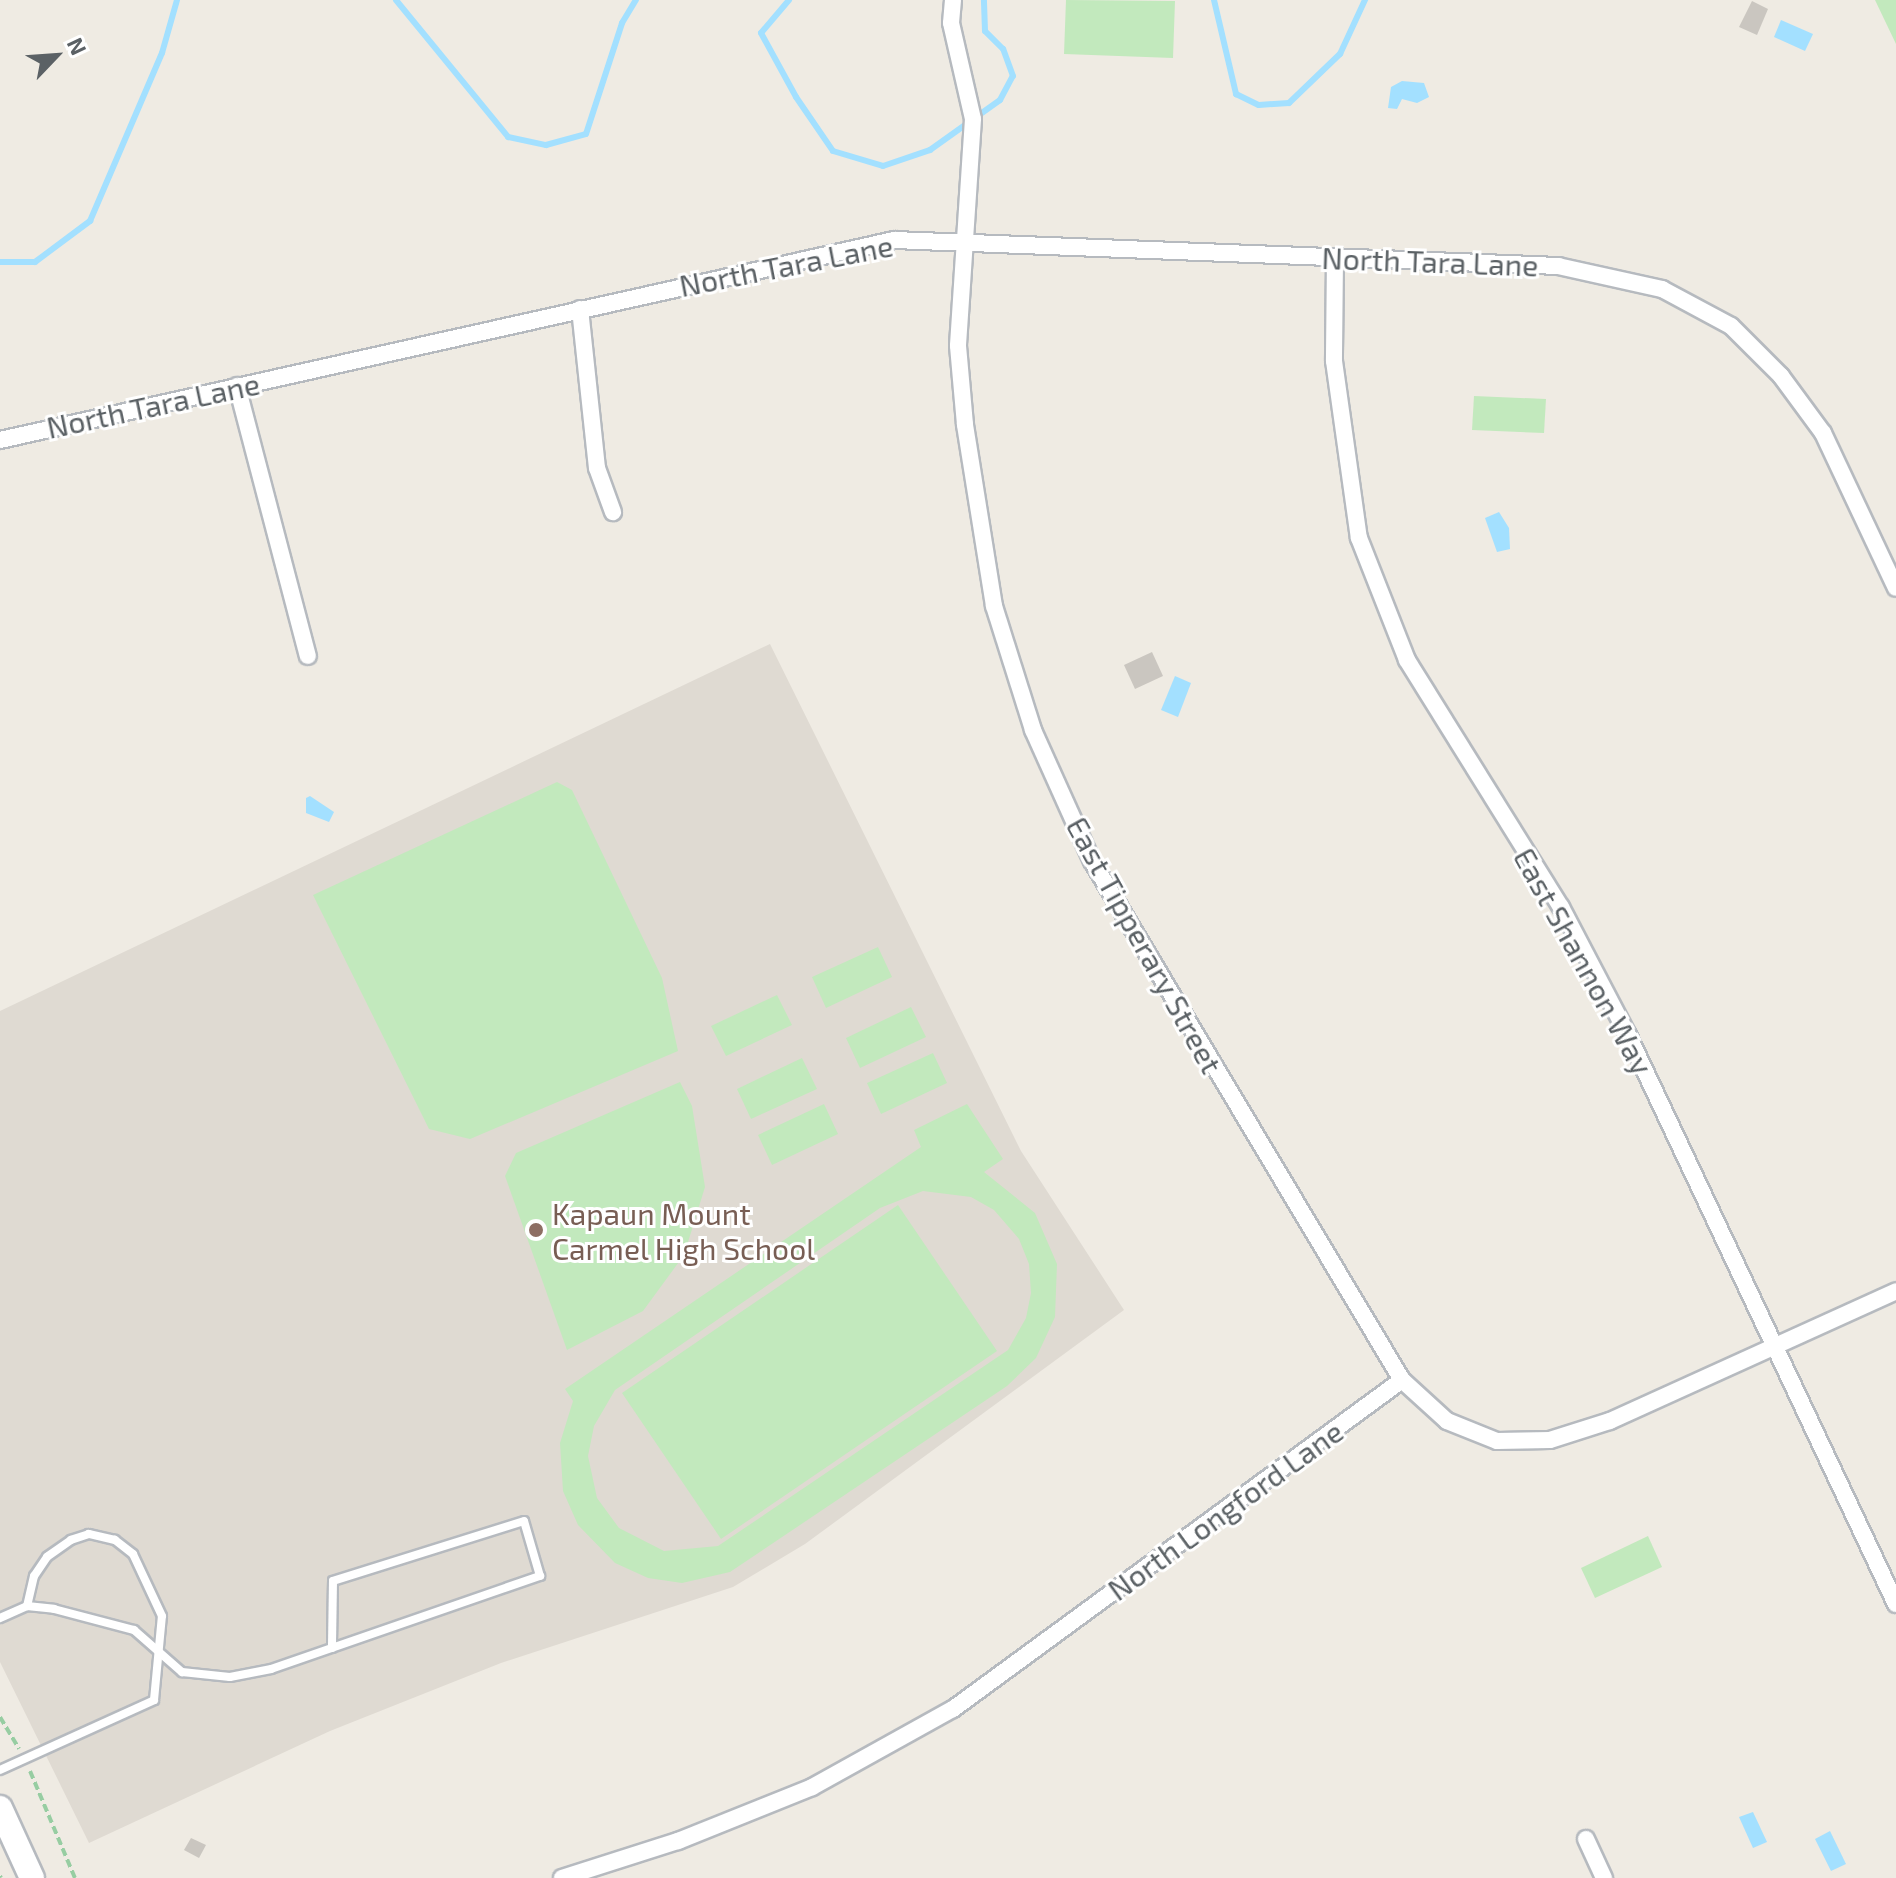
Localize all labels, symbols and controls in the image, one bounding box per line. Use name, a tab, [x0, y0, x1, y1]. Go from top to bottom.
north arrow	[16, 16, 96, 96]
text: N	[63, 33, 93, 59]
street label: North Tara Lane	[676, 227, 896, 303]
street label: North Tara Lane	[1321, 239, 1539, 283]
street label: North Tara Lane	[43, 365, 263, 445]
street label: East Tipperary Street	[1059, 810, 1231, 1080]
street label: East Shannon Way	[1507, 841, 1661, 1081]
place label: Kapaun Mount Carmel High School	[552, 1195, 816, 1266]
marker: Kapaun Mount Carmel High School	[527, 1221, 545, 1239]
street label: North Longford Lane	[1101, 1413, 1349, 1607]

